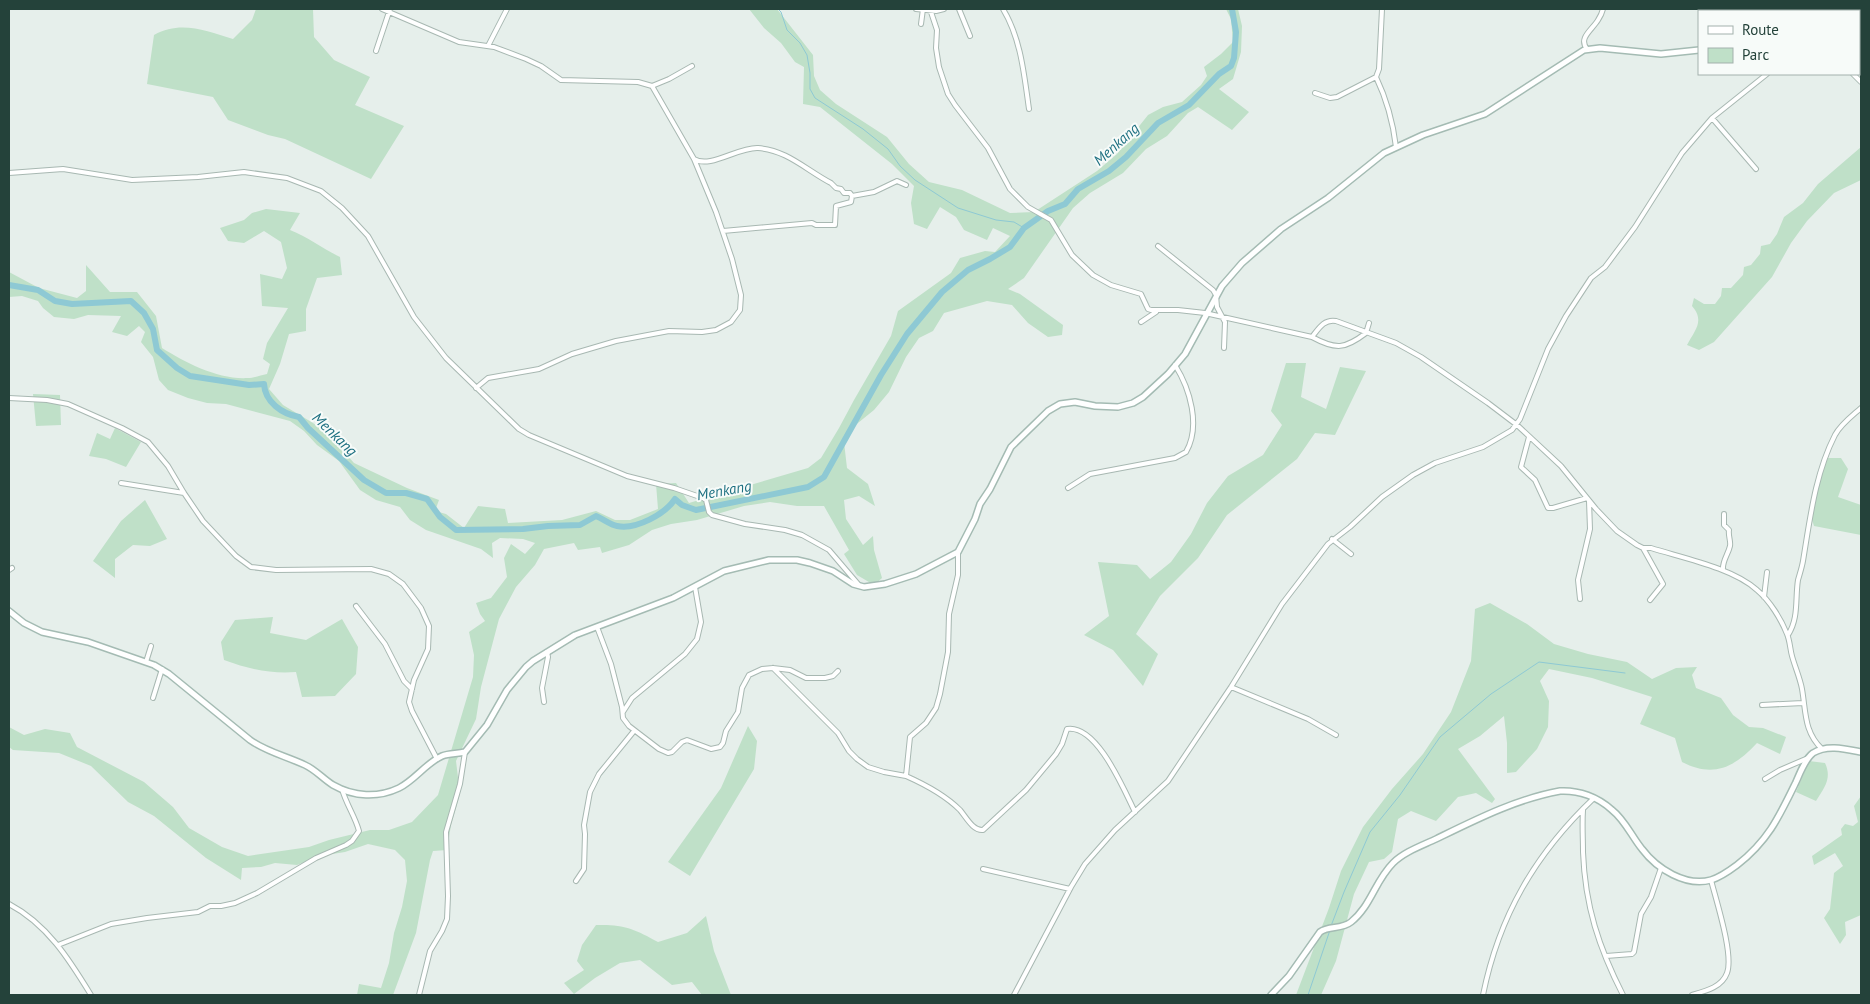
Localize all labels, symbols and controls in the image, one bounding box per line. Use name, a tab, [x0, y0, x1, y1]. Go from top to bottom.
legend	[1698, 10, 1860, 75]
text: Route	[1742, 20, 1779, 39]
text: Parc	[1742, 45, 1769, 64]
water label: Menkang	[1089, 118, 1143, 170]
water label: Menkang	[309, 408, 362, 460]
water label: Menkang	[695, 476, 753, 504]

